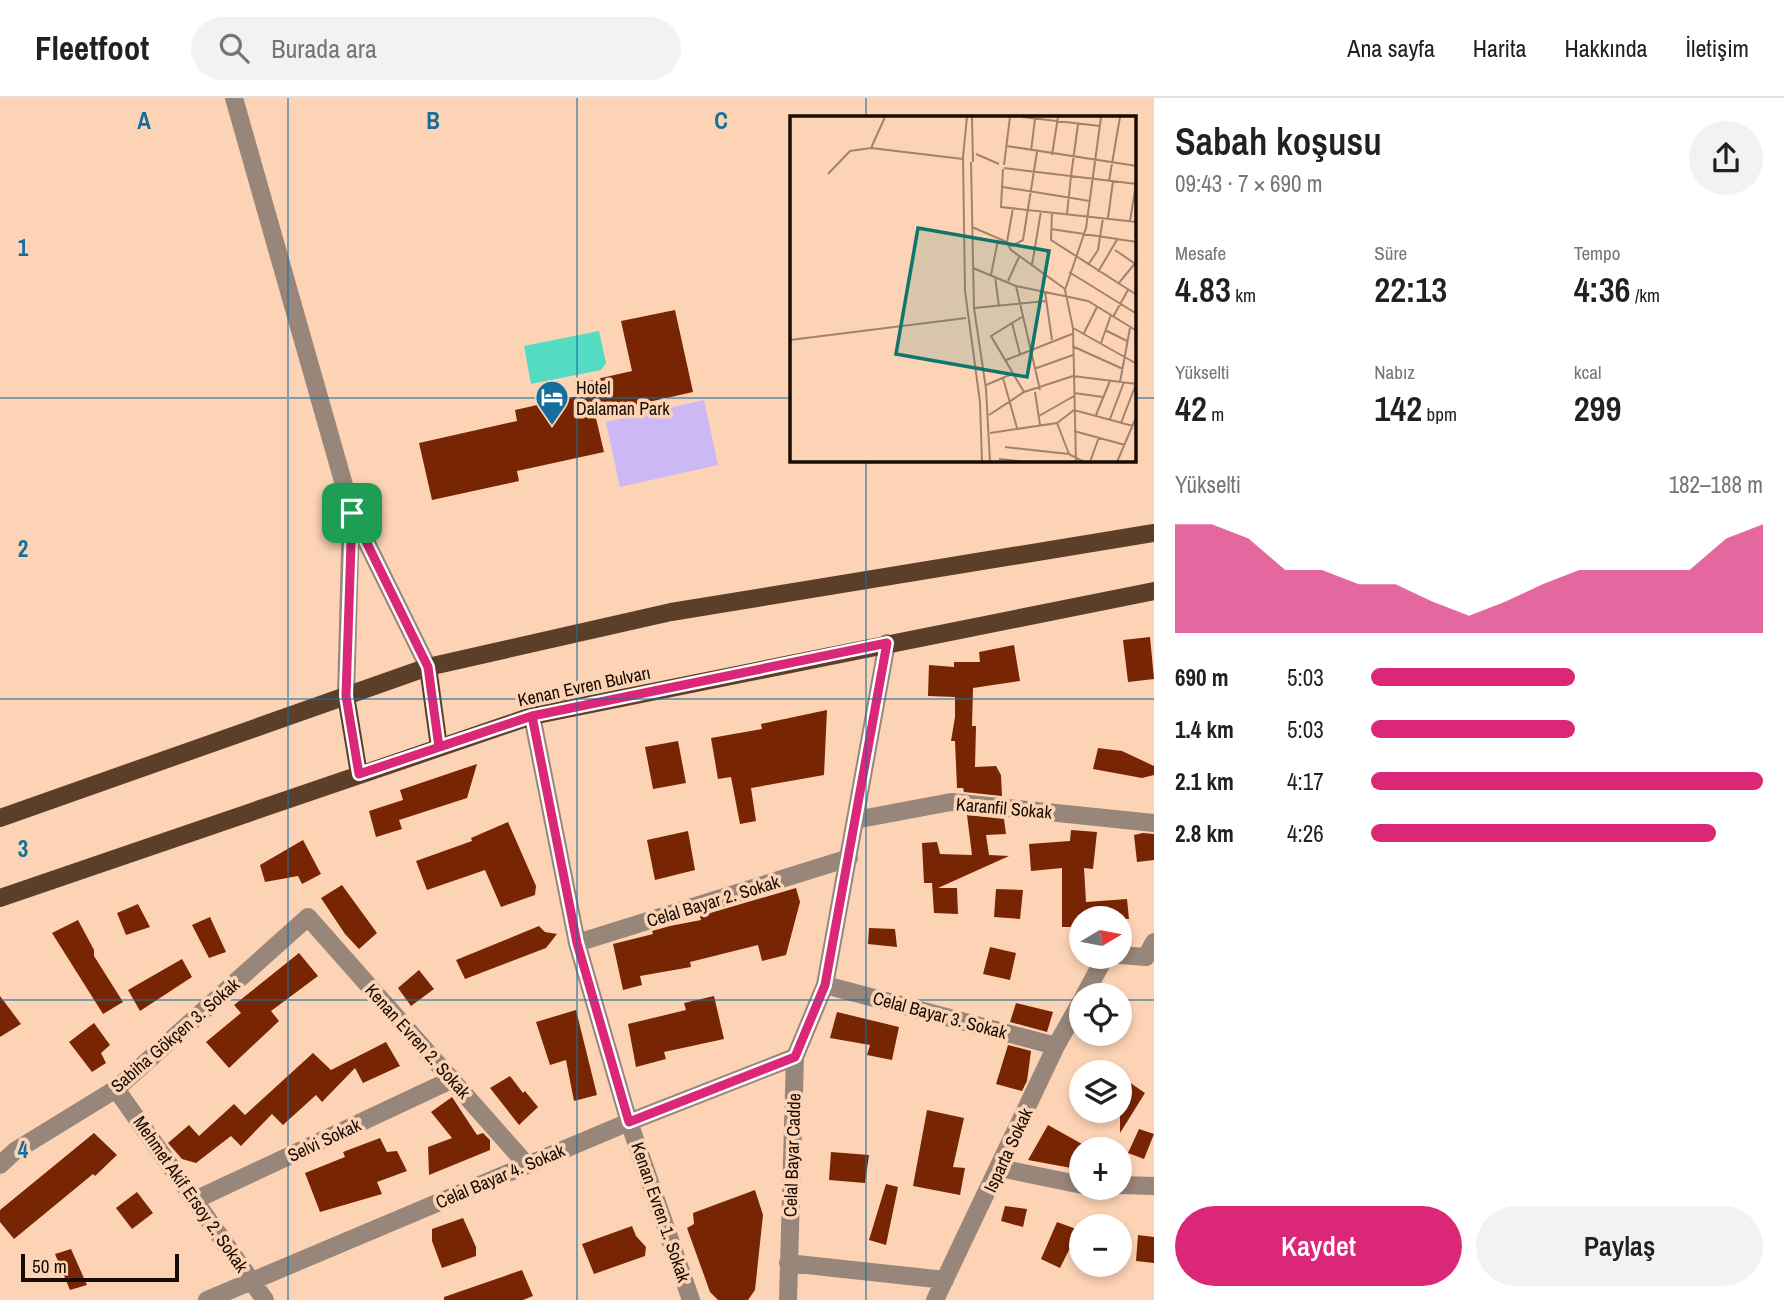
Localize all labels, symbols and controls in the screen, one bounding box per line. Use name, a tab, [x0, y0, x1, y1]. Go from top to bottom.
search box	[191, 17, 681, 80]
text: Fleetfoot	[35, 26, 149, 70]
icon: search	[215, 29, 253, 67]
text: Burada ara	[271, 31, 377, 66]
text: Ana sayfa	[1347, 32, 1435, 64]
text: Harita	[1473, 32, 1526, 64]
text: Hakkında	[1564, 32, 1648, 64]
text: İletişim	[1686, 32, 1749, 64]
text: A	[137, 105, 151, 136]
text: B	[426, 105, 440, 136]
text: C	[714, 105, 728, 136]
inset map	[790, 116, 1136, 462]
text: Sabah koşusu	[1175, 116, 1382, 167]
button: share	[1689, 121, 1763, 195]
text: 09:43 · 7 × 690 m	[1175, 168, 1322, 199]
text: 1	[18, 232, 29, 263]
text: Mesafe	[1175, 240, 1226, 266]
text: Süre	[1374, 240, 1407, 266]
text: Tempo	[1574, 240, 1620, 266]
text: 4.83	[1175, 266, 1231, 313]
text: 22:13	[1374, 266, 1447, 313]
text: 4:36	[1574, 266, 1631, 313]
text: km	[1231, 282, 1256, 308]
text: /km	[1631, 282, 1660, 308]
text: Yükselti	[1175, 359, 1230, 385]
text: Nabız	[1374, 359, 1415, 385]
text: kcal	[1574, 359, 1601, 385]
place label: Hotel Dalaman Park	[576, 375, 670, 421]
hotel icon: Hotel Dalaman Park	[533, 378, 571, 427]
text: 42	[1175, 385, 1207, 432]
text: 142	[1374, 385, 1422, 432]
text: 299	[1574, 385, 1622, 432]
text: m	[1207, 401, 1224, 427]
text: bpm	[1422, 401, 1457, 427]
text: Yükselti	[1175, 469, 1241, 500]
text: 182–188 m	[1669, 469, 1763, 500]
pin	[322, 483, 382, 543]
icon: arrive	[333, 494, 371, 532]
text: 2	[18, 533, 28, 564]
street label: Kenan Evren Bulvarı	[515, 660, 653, 712]
text: 690 m	[1175, 662, 1228, 693]
text: 5:03	[1287, 662, 1324, 693]
text: 1.4 km	[1175, 714, 1234, 745]
text: 5:03	[1287, 714, 1324, 745]
text: 2.1 km	[1175, 766, 1234, 797]
text: 4:17	[1287, 766, 1324, 797]
street label: Karanfil Sokak	[955, 791, 1054, 825]
text: 2.8 km	[1175, 818, 1234, 849]
text: 4:26	[1287, 818, 1324, 849]
text: 3	[18, 833, 28, 864]
street label: Celal Bayar 2. Sokak	[643, 869, 783, 933]
north arrow	[1069, 906, 1132, 970]
map controls	[1069, 906, 1132, 1277]
street label: Sabiha Gökçen 3. Sokak	[105, 972, 245, 1098]
street label: Kenan Evren 2. Sokak	[360, 978, 477, 1104]
button: locate	[1069, 983, 1132, 1046]
street label: Celal Bayar 3. Sokak	[870, 985, 1010, 1045]
button: layers	[1069, 1060, 1132, 1123]
street label: Celal Bayar Cadde	[777, 1093, 807, 1217]
street label: Isparta Sokak	[978, 1103, 1039, 1196]
street label: Mehmet Akif Ersoy 2. Sokak	[128, 1111, 255, 1278]
street label: Selvi Sokak	[283, 1112, 365, 1168]
text: 4	[18, 1134, 29, 1165]
street label: Celal Bayar 4. Sokak	[432, 1137, 569, 1214]
button: +	[1069, 1137, 1132, 1200]
street label: Kenan Evren 1. Sokak	[625, 1138, 697, 1286]
button: Kaydet	[1175, 1206, 1462, 1286]
button: Paylaş	[1476, 1206, 1763, 1286]
button: −	[1069, 1214, 1132, 1277]
scale bar	[21, 1251, 178, 1283]
text: 50 m	[32, 1253, 67, 1279]

